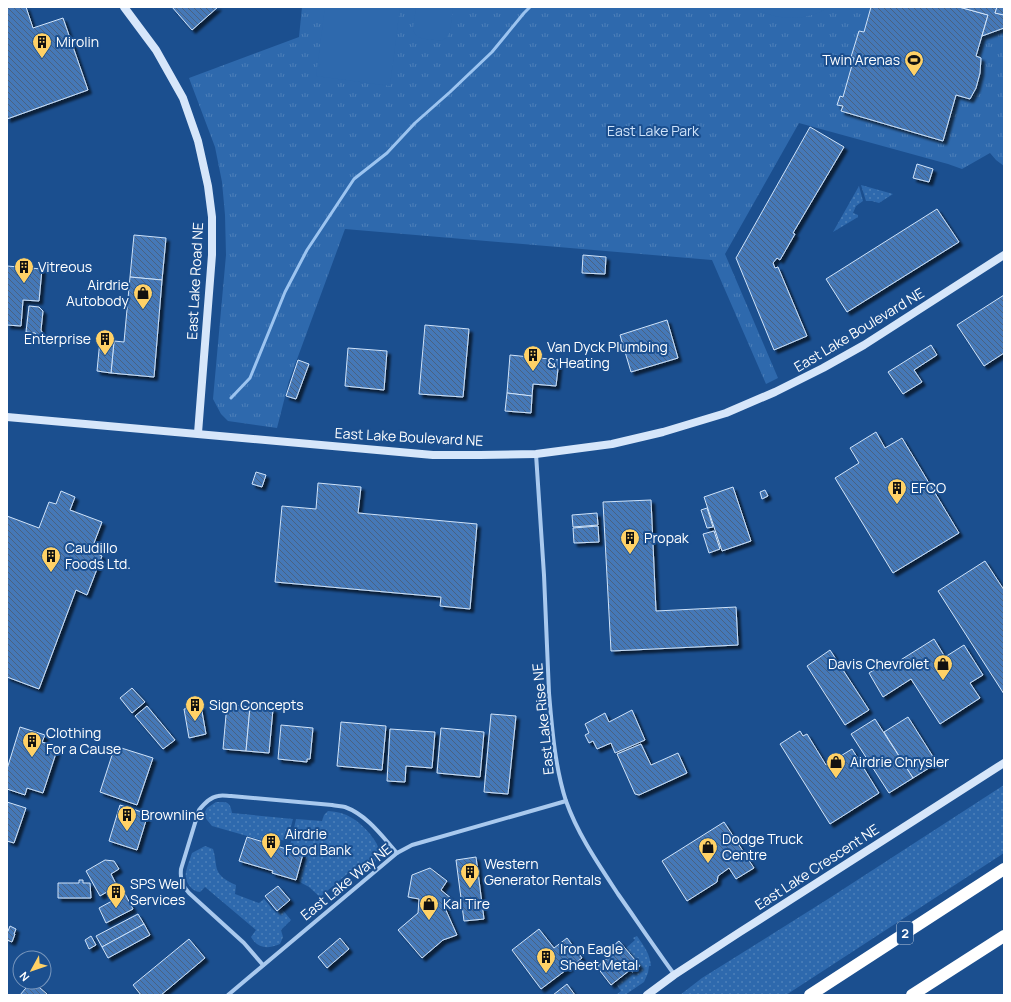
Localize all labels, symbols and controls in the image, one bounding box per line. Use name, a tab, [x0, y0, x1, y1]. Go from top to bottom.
building icon: Mirolin	[31, 31, 53, 59]
place label: Mirolin	[56, 32, 99, 51]
sports icon: Twin Arenas	[903, 49, 925, 77]
place label: Twin Arenas	[822, 50, 900, 69]
park label: East Lake Park	[607, 121, 700, 140]
street label: East Lake Road NE	[182, 222, 207, 340]
building icon: Vitreous	[13, 256, 35, 284]
place label: Vitreous	[38, 257, 92, 276]
place label: Airdrie Autobody	[66, 275, 130, 310]
shop icon: Airdrie Autobody	[132, 282, 154, 310]
street label: East Lake Boulevard NE	[790, 283, 927, 376]
building icon: Enterprise	[94, 328, 116, 356]
place label: Enterprise	[24, 329, 91, 348]
place label: Van Dyck Plumbing & Heating	[547, 337, 668, 372]
building icon: Van Dyck Plumbing & Heating	[522, 344, 544, 372]
street label: East Lake Boulevard NE	[334, 423, 484, 450]
building icon: EFCO	[886, 477, 908, 505]
place label: EFCO	[911, 478, 946, 497]
building icon: Propak	[619, 527, 641, 555]
place label: Propak	[644, 528, 690, 547]
place label: Caudillo Foods Ltd.	[65, 538, 131, 573]
building icon: Caudillo Foods Ltd.	[40, 545, 62, 573]
shop icon: Davis Chevrolet	[932, 653, 954, 681]
place label: Davis Chevrolet	[828, 654, 929, 673]
street label: East Lake Rise NE	[527, 662, 558, 776]
building icon: Sign Concepts	[184, 694, 206, 722]
place label: Sign Concepts	[209, 695, 304, 714]
place label: Clothing For a Cause	[46, 723, 121, 758]
building icon: Clothing For a Cause	[21, 730, 43, 758]
shop icon: Airdrie Chrysler	[825, 751, 847, 779]
place label: Airdrie Chrysler	[850, 752, 949, 771]
building icon: Brownline	[116, 804, 138, 832]
place label: Brownline	[141, 805, 205, 824]
street label: East Lake Crescent NE	[751, 819, 883, 914]
place label: Airdrie Food Bank	[285, 824, 352, 859]
place label: Dodge Truck Centre	[722, 829, 804, 864]
building icon: Airdrie Food Bank	[260, 831, 282, 859]
shop icon: Dodge Truck Centre	[697, 836, 719, 864]
street label: East Lake Way NE	[296, 839, 395, 924]
place label: Western Generator Rentals	[484, 854, 601, 889]
building icon: Western Generator Rentals	[459, 861, 481, 889]
place label: SPS Well Services	[130, 874, 186, 909]
building icon: SPS Well Services	[105, 881, 127, 909]
shop icon: Kal Tire	[418, 893, 440, 921]
place label: Kal Tire	[443, 894, 490, 913]
road number: 2	[897, 922, 913, 944]
place label: Iron Eagle Sheet Metal	[560, 939, 638, 974]
building icon: Iron Eagle Sheet Metal	[535, 946, 557, 974]
north arrow	[12, 950, 52, 990]
text: N	[16, 969, 32, 985]

